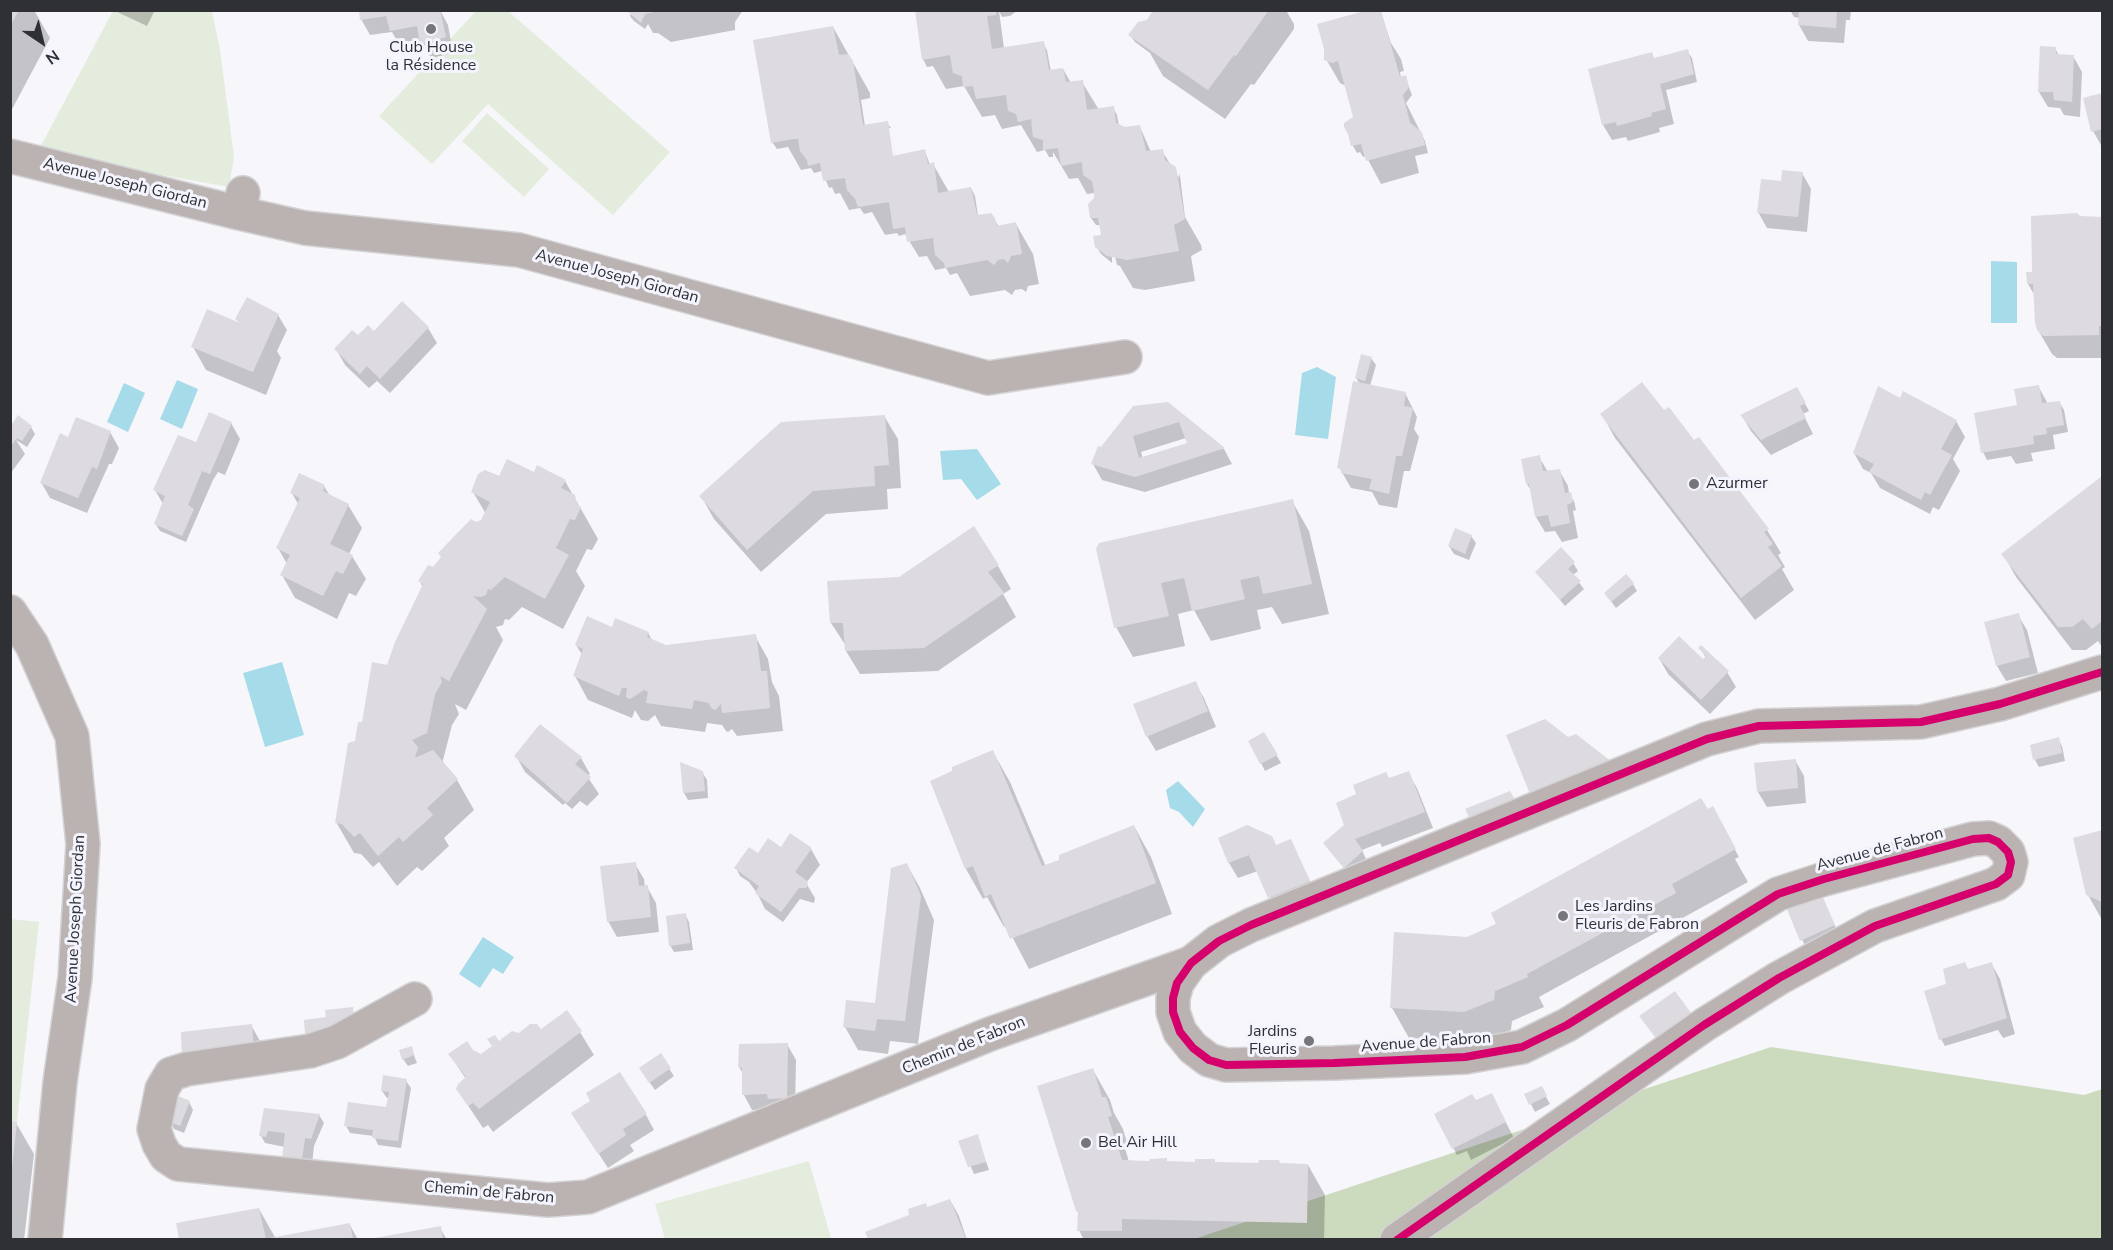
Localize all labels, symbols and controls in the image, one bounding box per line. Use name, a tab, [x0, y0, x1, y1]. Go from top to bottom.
north arrow	[12, 12, 72, 72]
marker: Club House la Résidence	[424, 22, 438, 36]
place label: Club House la Résidence	[386, 38, 476, 76]
text: N	[41, 44, 64, 69]
street label: Avenue Joseph Giordan	[41, 154, 209, 214]
street label: Avenue Joseph Giordan	[533, 246, 701, 308]
place label: Azurmer	[1706, 474, 1768, 494]
marker: Azurmer	[1687, 477, 1701, 491]
street label: Avenue de Fabron	[1815, 824, 1945, 876]
street label: Avenue Joseph Giordan	[62, 835, 90, 1003]
place label: Les Jardins Fleuris de Fabron	[1575, 897, 1699, 935]
marker: Les Jardins Fleuris de Fabron	[1556, 909, 1570, 923]
street label: Chemin de Fabron	[900, 1013, 1028, 1079]
place label: Jardins Fleuris	[1248, 1022, 1297, 1060]
street label: Avenue de Fabron	[1360, 1029, 1492, 1057]
marker: Jardins Fleuris	[1302, 1034, 1316, 1048]
place label: Bel Air Hill	[1098, 1133, 1177, 1153]
marker: Bel Air Hill	[1079, 1136, 1093, 1150]
street label: Chemin de Fabron	[423, 1178, 555, 1208]

